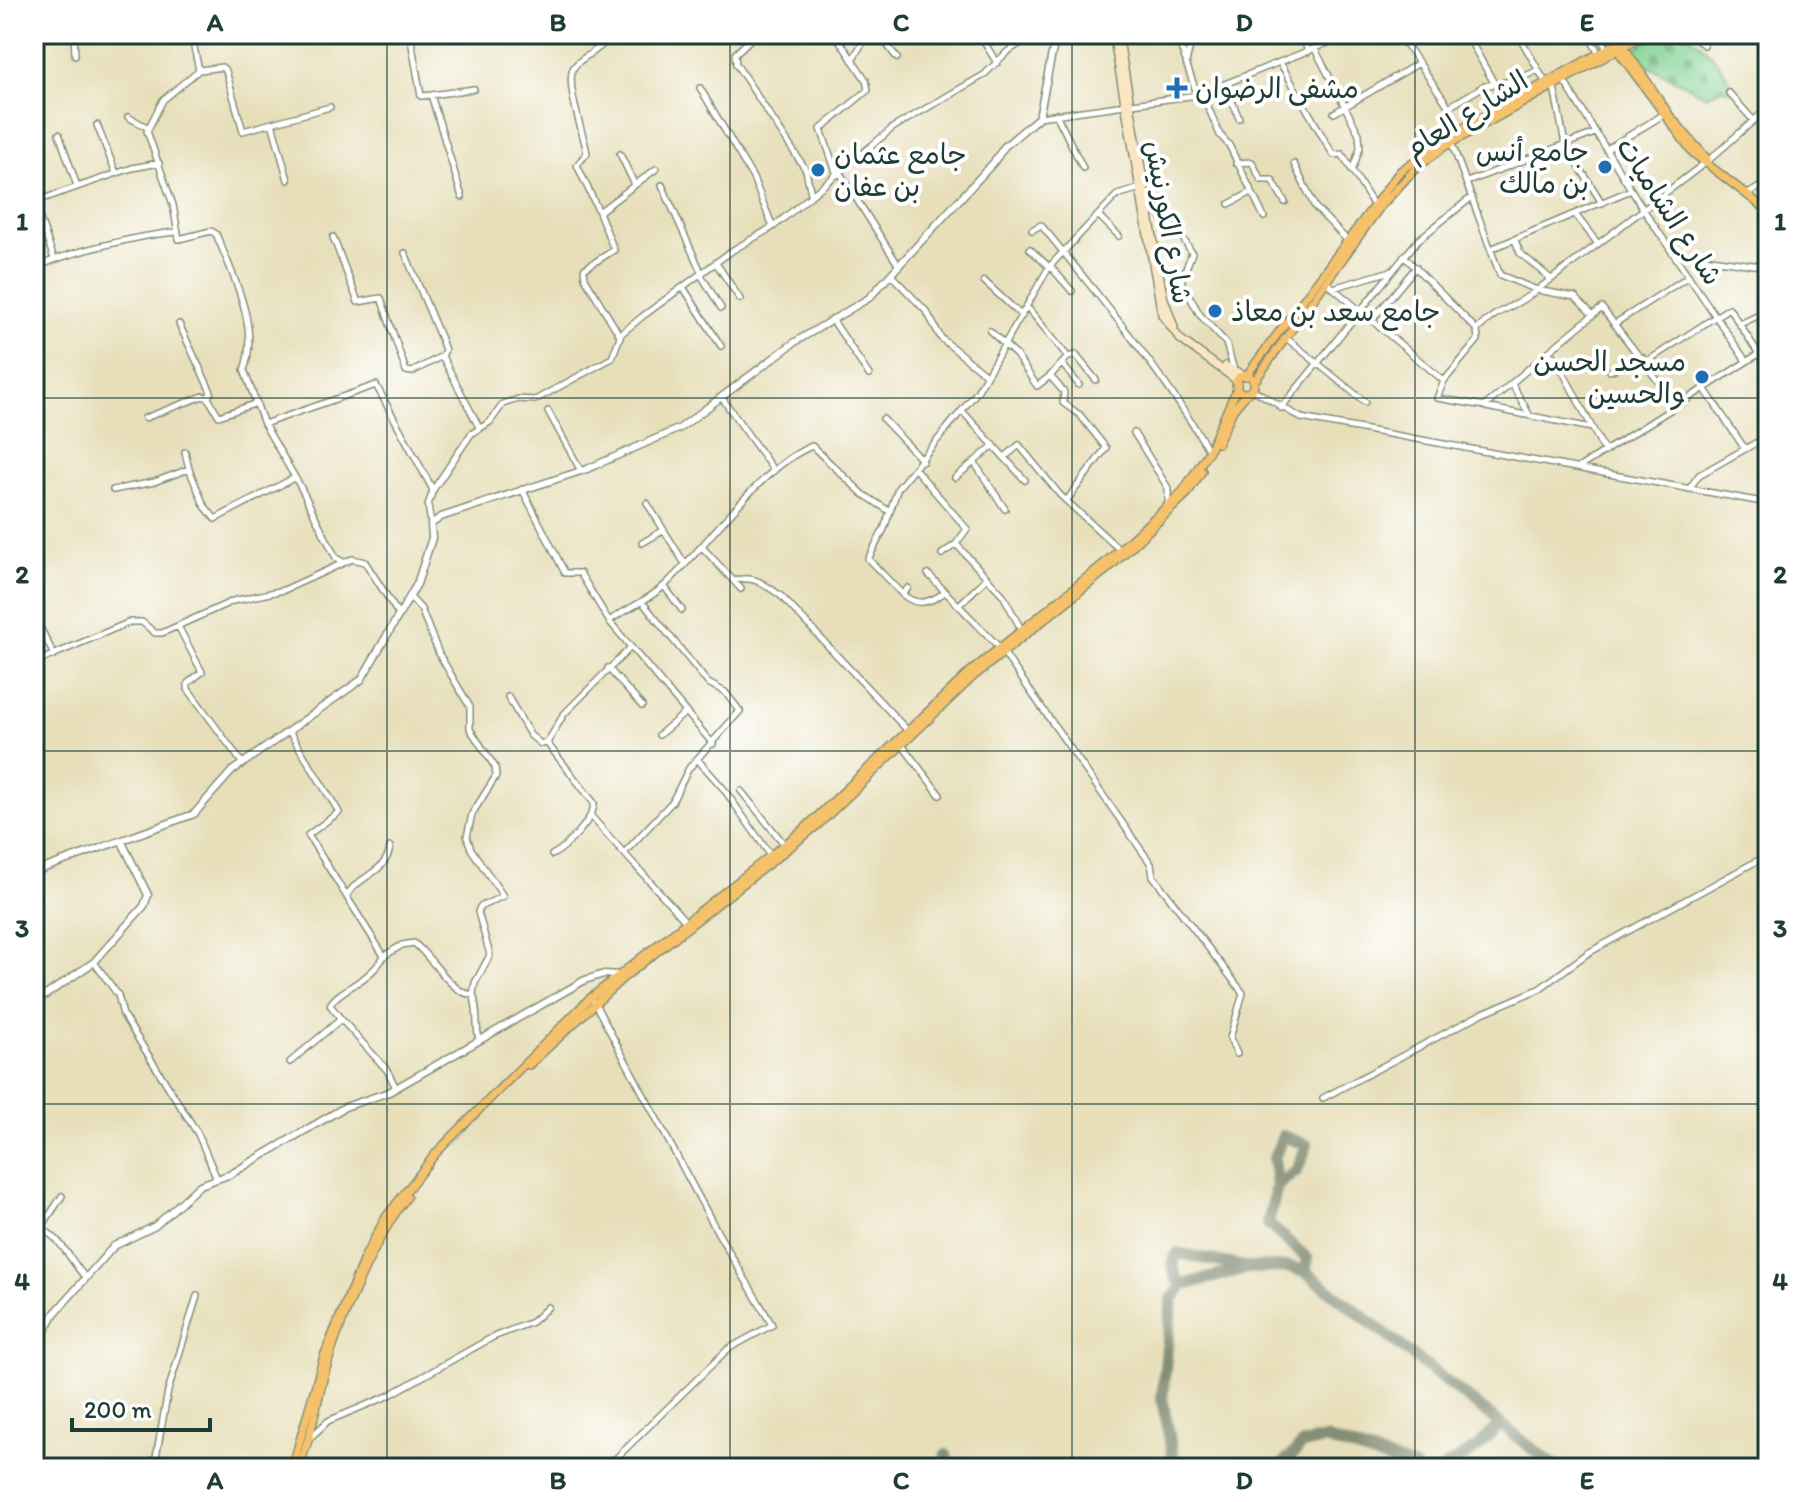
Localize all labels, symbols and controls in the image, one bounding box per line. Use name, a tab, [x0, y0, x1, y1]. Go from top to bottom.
text: A	[206, 6, 224, 38]
text: B	[550, 6, 567, 38]
text: C	[893, 6, 910, 38]
text: D	[1235, 6, 1253, 38]
text: E	[1580, 6, 1594, 38]
street label: الشارع العام	[1398, 63, 1537, 170]
place label: مشفى الرضوان	[1195, 71, 1359, 106]
marker: مشفى الرضوان	[1166, 77, 1188, 99]
street label: شارع الشاميات	[1607, 131, 1730, 293]
place label: جامع أنس بن مالك	[1476, 134, 1589, 201]
place label: جامع عثمان بن عفان	[834, 137, 967, 204]
street label: شارع الكورنيش	[1135, 138, 1200, 307]
marker: جامع أنس بن مالك	[1596, 158, 1614, 176]
marker: جامع عثمان بن عفان	[809, 161, 827, 179]
text: 1	[16, 205, 28, 237]
text: 1	[1774, 205, 1786, 237]
place label: جامع سعد بن معاذ	[1231, 294, 1440, 331]
marker: جامع سعد بن معاذ	[1206, 302, 1224, 320]
place label: مسجد الحسن والحسين	[1533, 344, 1686, 411]
marker: مسجد الحسن والحسين	[1693, 368, 1711, 386]
text: 2	[15, 558, 29, 590]
text: 2	[1773, 558, 1787, 590]
text: 3	[15, 912, 29, 944]
text: 3	[1773, 912, 1787, 944]
text: 4	[14, 1265, 30, 1297]
text: 4	[1772, 1265, 1788, 1297]
scale bar	[72, 1382, 210, 1432]
text: 200 m	[84, 1395, 152, 1424]
text: A	[206, 1464, 224, 1496]
text: B	[550, 1464, 567, 1496]
text: C	[893, 1464, 910, 1496]
text: D	[1235, 1464, 1253, 1496]
text: E	[1580, 1464, 1594, 1496]

